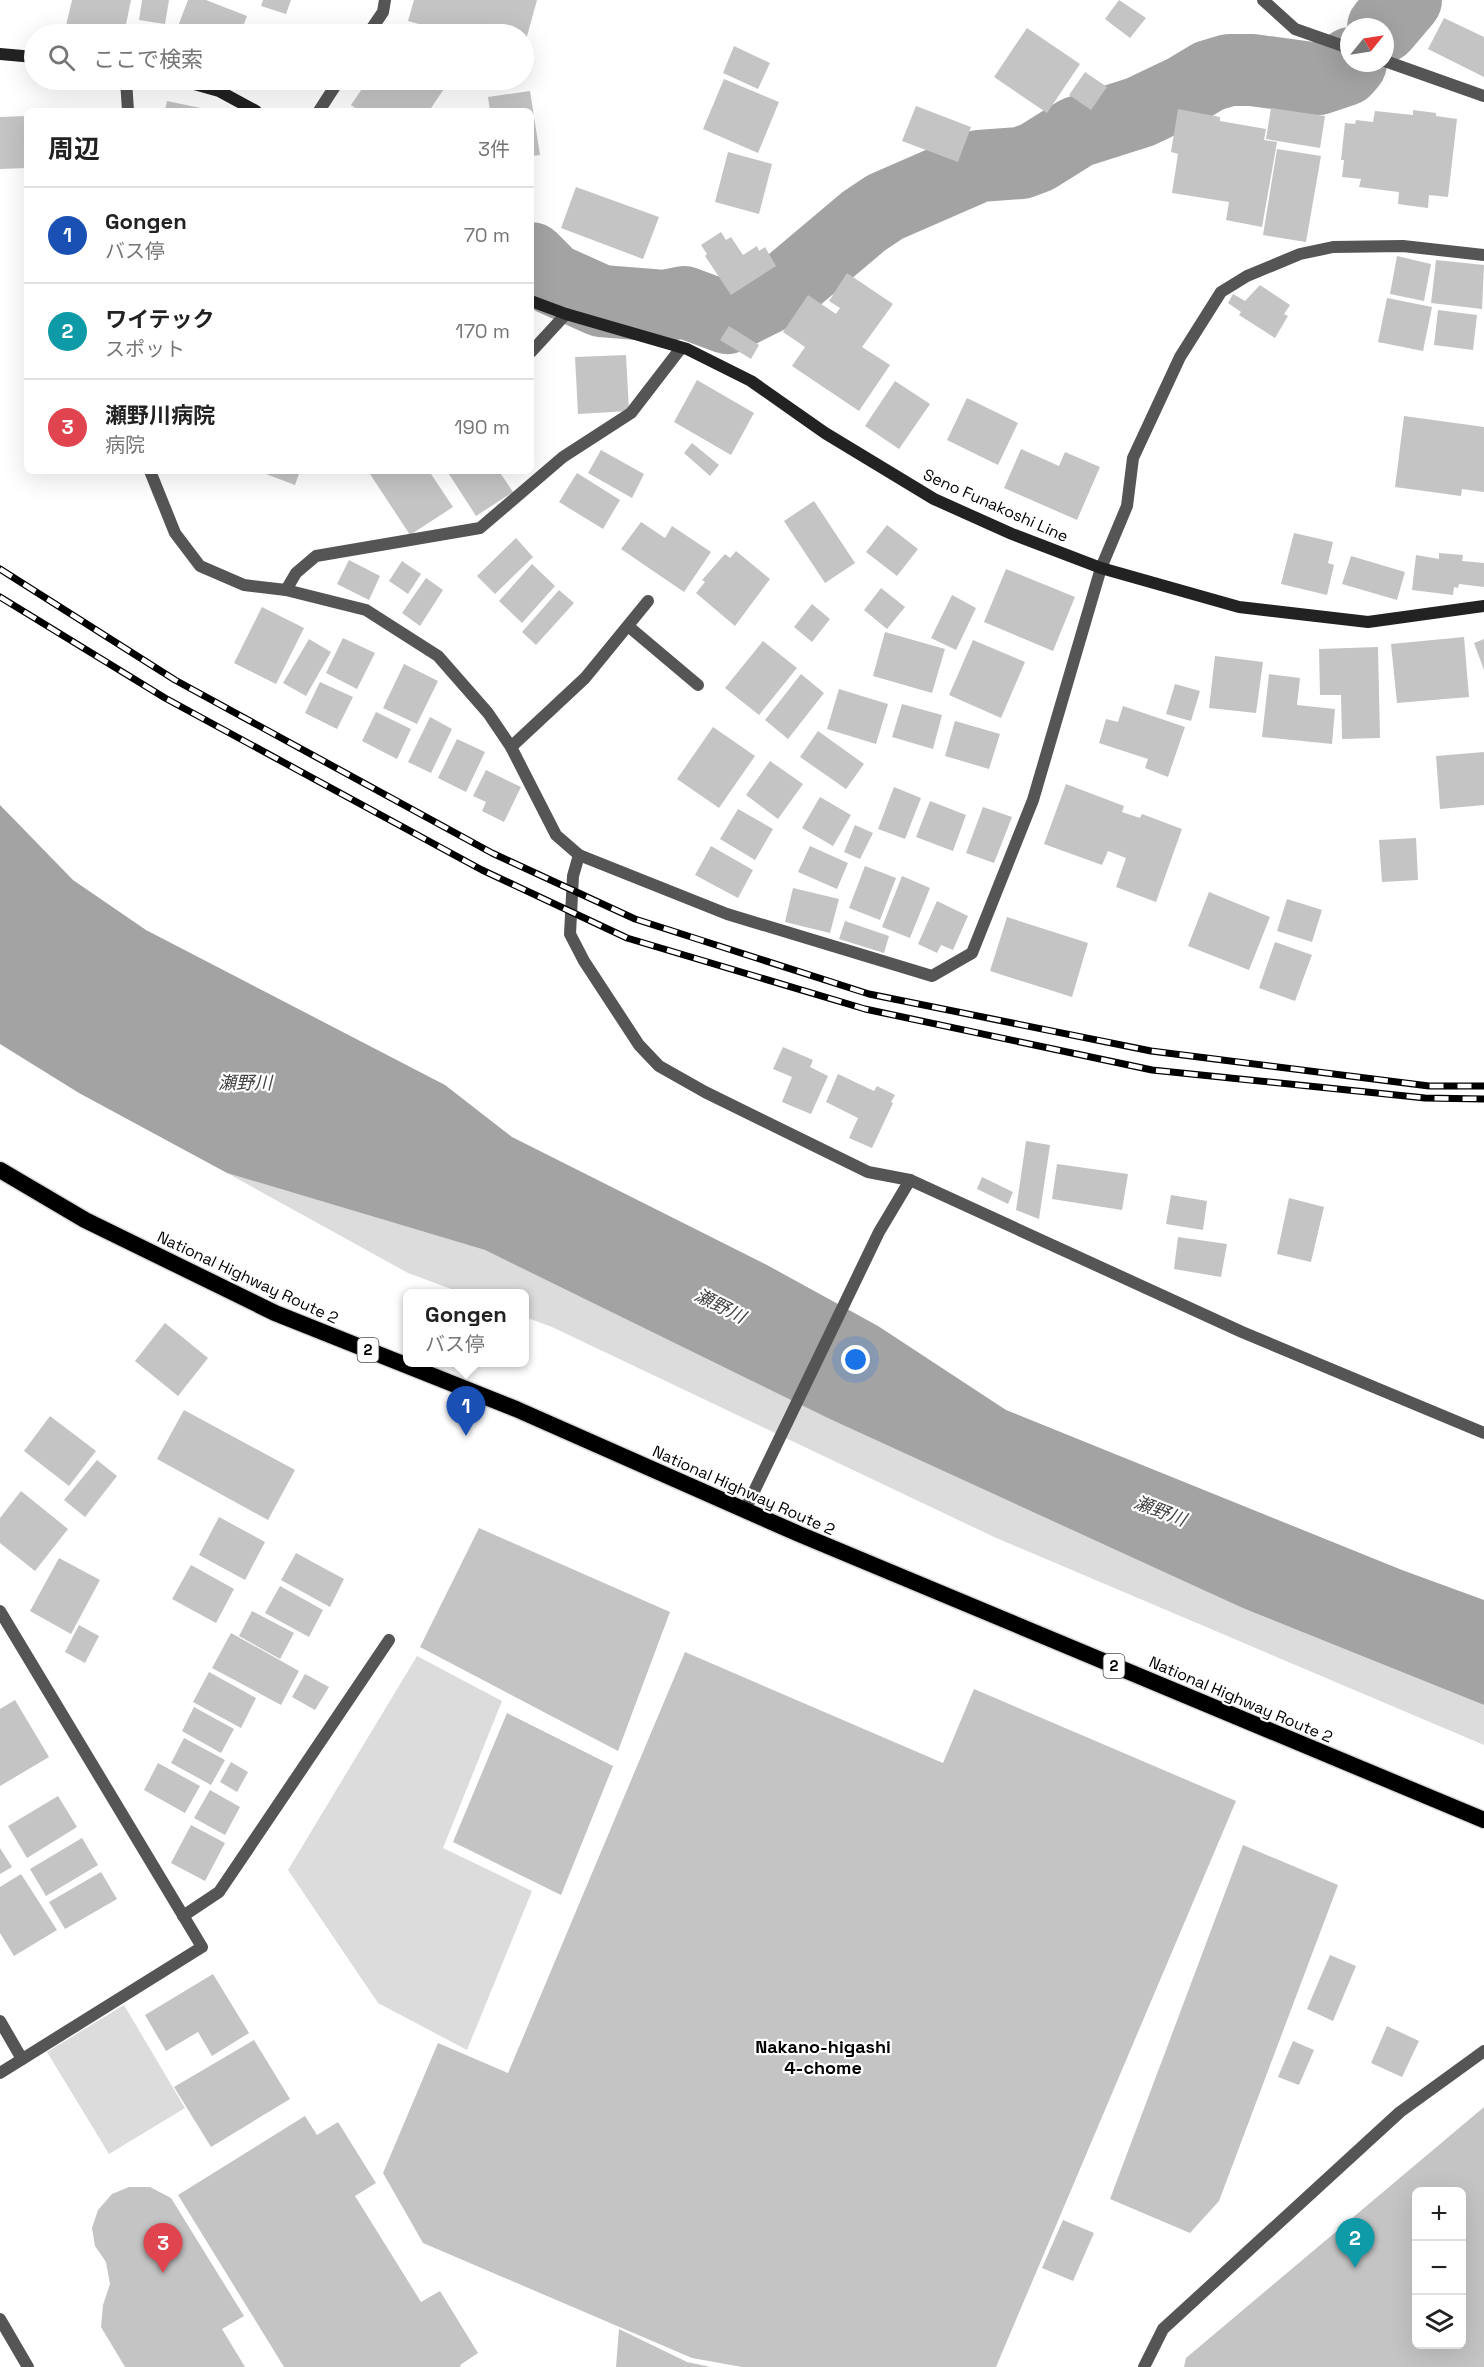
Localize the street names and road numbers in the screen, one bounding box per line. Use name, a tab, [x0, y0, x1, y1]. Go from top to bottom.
street label: Seno Funakoshi Line	[920, 464, 1072, 547]
street label: National Highway Route 2	[154, 1226, 342, 1329]
road number: 2	[358, 1338, 378, 1362]
street label: National Highway Route 2	[649, 1441, 838, 1540]
street label: National Highway Route 2	[1146, 1651, 1336, 1748]
road number: 2	[1104, 1654, 1124, 1678]

